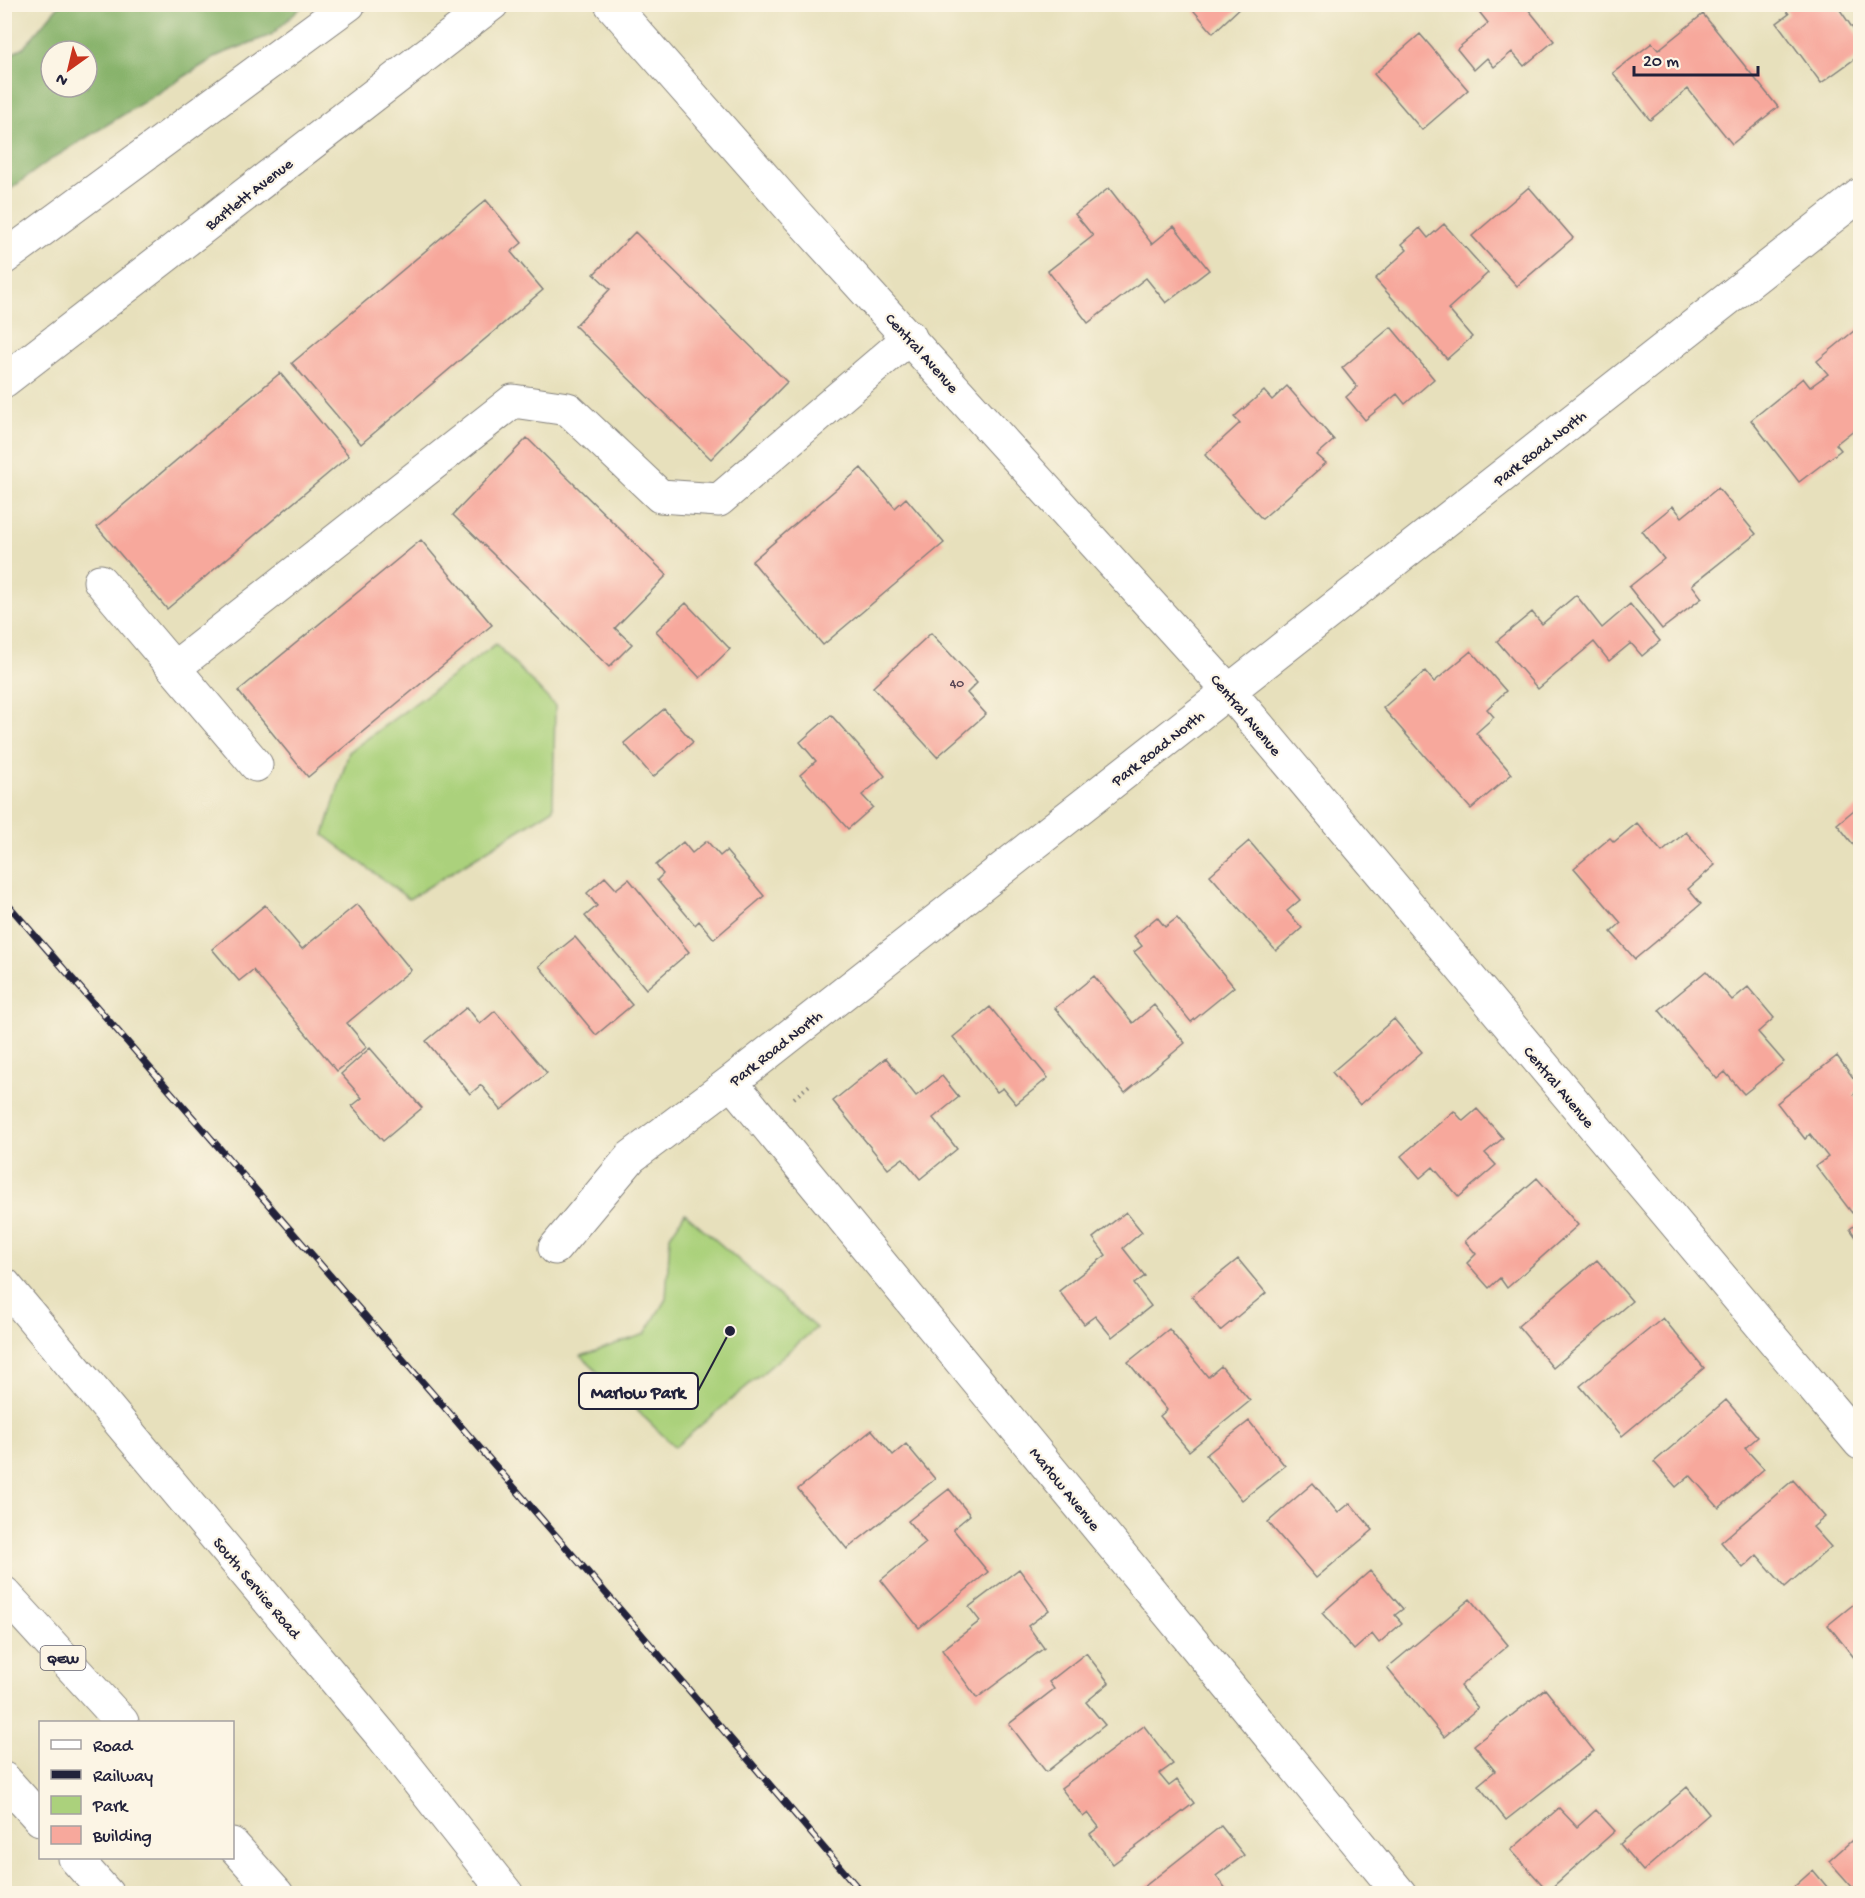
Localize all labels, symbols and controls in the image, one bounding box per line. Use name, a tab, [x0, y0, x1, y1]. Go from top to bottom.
north arrow	[39, 39, 99, 99]
scale bar	[1634, 39, 1758, 77]
text: 20 m	[1643, 52, 1679, 73]
text: N	[52, 67, 72, 89]
street label: Bartlett Avenue	[202, 155, 298, 236]
street label: Central Avenue	[880, 310, 962, 399]
street label: Park Road North	[1490, 407, 1592, 493]
street label: Central Avenue	[1205, 671, 1285, 762]
house number: 40	[950, 676, 964, 693]
street label: Park Road North	[1108, 707, 1210, 793]
street label: Park Road North	[726, 1007, 828, 1093]
street label: Central Avenue	[1518, 1043, 1598, 1134]
callout: Marlow Park	[579, 1373, 698, 1409]
text: Marlow Park	[591, 1384, 687, 1405]
street label: Marlow Avenue	[1024, 1445, 1103, 1536]
street label: South Service Road	[207, 1535, 304, 1645]
road number: QEW	[40, 1646, 86, 1670]
legend	[39, 1721, 234, 1859]
text: Road	[93, 1737, 134, 1758]
text: Railway	[93, 1767, 153, 1788]
text: Park	[92, 1797, 129, 1818]
text: Building	[92, 1827, 152, 1848]

